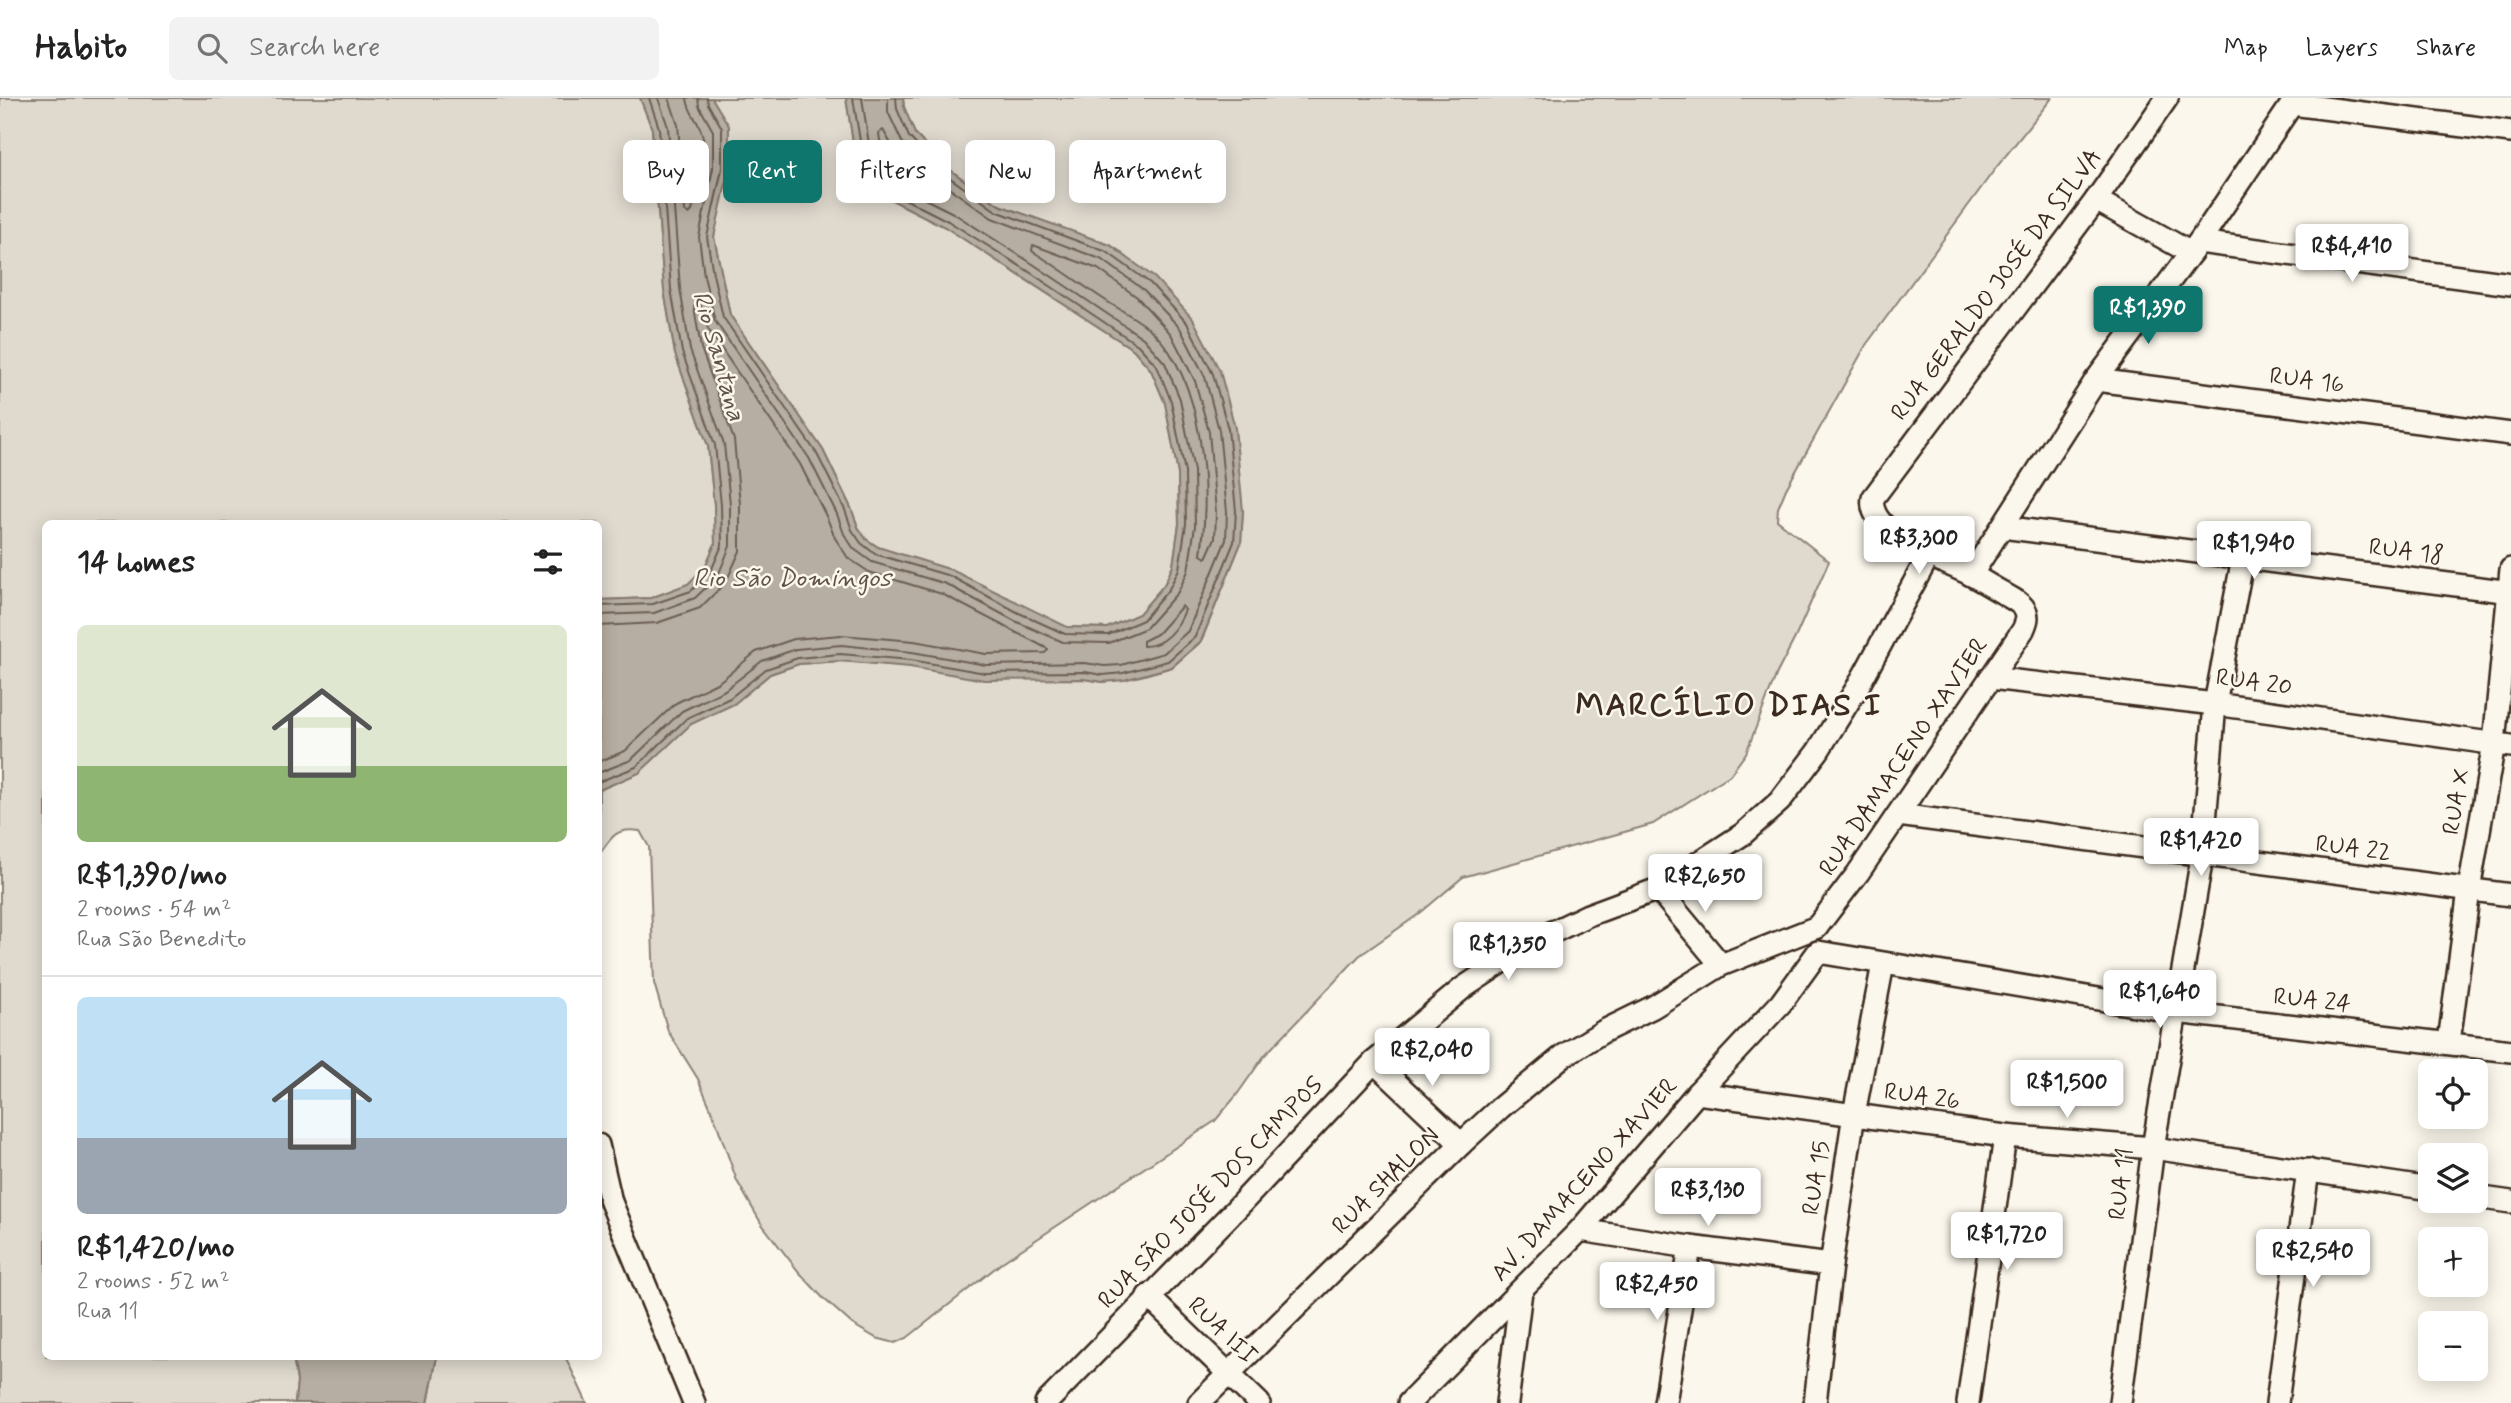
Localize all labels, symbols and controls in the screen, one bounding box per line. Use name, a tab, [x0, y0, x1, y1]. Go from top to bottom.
search box	[169, 17, 659, 80]
text: Habito	[35, 26, 127, 70]
icon: search	[193, 29, 231, 67]
text: Search here	[249, 31, 380, 65]
text: Map	[2224, 33, 2268, 64]
text: Layers	[2306, 33, 2378, 64]
text: Share	[2416, 33, 2476, 64]
chip: Buy	[623, 140, 709, 203]
chip: Rent	[723, 140, 822, 203]
chip: Filters	[836, 140, 951, 203]
chip: New	[965, 140, 1055, 203]
chip: Apartment	[1069, 140, 1226, 203]
street label: RUA GERALDO JOSÉ DA SILVA	[1883, 142, 2109, 427]
pin: R$4,410	[2287, 225, 2417, 284]
text: R$4,410	[2311, 232, 2393, 262]
pin: R$1,390	[2083, 286, 2213, 346]
water label: Rio Santana	[683, 287, 753, 425]
text: R$1,390	[2110, 294, 2186, 324]
street label: RUA 16	[2268, 361, 2346, 401]
pin: R$3,300	[1854, 517, 1984, 576]
pin: R$1,940	[2189, 522, 2319, 581]
text: R$3,300	[1880, 524, 1958, 554]
text: R$1,940	[2213, 529, 2295, 559]
street label: RUA 18	[2367, 532, 2445, 572]
text: 14 homes	[77, 543, 195, 582]
icon: filters	[529, 543, 567, 581]
water label: Rio São Domingos	[693, 562, 893, 596]
street label: RUA DAMACENO XAVIER	[1812, 632, 1996, 882]
street label: RUA 20	[2214, 662, 2294, 704]
icon: home	[259, 670, 385, 796]
district label: MARCÍLIO DIAS I	[1575, 685, 1883, 727]
street label: RUA X	[2436, 767, 2478, 837]
pin: R$1,420	[2136, 818, 2266, 878]
text: R$1,420	[2160, 826, 2242, 856]
street label: RUA 22	[2314, 829, 2392, 869]
pin: R$2,650	[1640, 854, 1770, 914]
text: R$1,390/mo	[77, 856, 227, 895]
text: R$2,650	[1664, 862, 1746, 892]
text: 2 rooms · 54 m²	[77, 895, 231, 925]
pin: R$1,350	[1443, 922, 1573, 982]
text: Rua São Benedito	[77, 925, 246, 955]
text: R$1,350	[1469, 930, 1547, 960]
pin: R$1,640	[2095, 970, 2225, 1030]
text: R$1,640	[2119, 978, 2201, 1008]
street label: RUA 24	[2272, 982, 2352, 1020]
pin: R$2,040	[1367, 1028, 1497, 1088]
text: R$2,040	[1391, 1036, 1473, 1066]
icon: home	[259, 1042, 385, 1168]
map controls	[2418, 1059, 2488, 1381]
button: locate	[2418, 1059, 2488, 1129]
pin: R$1,500	[2002, 1060, 2132, 1120]
text: R$1,500	[2026, 1068, 2108, 1098]
street label: RUA SÃO JOSÉ DOS CAMPOS	[1090, 1069, 1330, 1316]
street label: AV. DAMACENO XAVIER	[1485, 1071, 1685, 1289]
street label: RUA 26	[1882, 1076, 1962, 1118]
street label: RUA SHALON	[1326, 1121, 1446, 1241]
street label: RUA 15	[1796, 1139, 1838, 1217]
button: layers	[2418, 1143, 2488, 1213]
street label: RUA 11	[2102, 1146, 2142, 1222]
pin: R$3,130	[1643, 1168, 1773, 1228]
text: R$3,130	[1671, 1176, 1745, 1206]
pin: R$1,720	[1942, 1212, 2072, 1272]
text: R$1,720	[1967, 1220, 2047, 1250]
button: +	[2418, 1227, 2488, 1297]
text: R$1,420/mo	[77, 1228, 235, 1267]
pin: R$2,540	[2248, 1230, 2378, 1289]
text: R$2,540	[2272, 1237, 2354, 1267]
pin: R$2,450	[1592, 1262, 1722, 1322]
text: 2 rooms · 52 m²	[77, 1267, 230, 1297]
text: R$2,450	[1616, 1270, 1698, 1300]
street label: RUA III	[1181, 1290, 1263, 1372]
text: Rua 11	[77, 1297, 138, 1327]
button: −	[2418, 1311, 2488, 1381]

